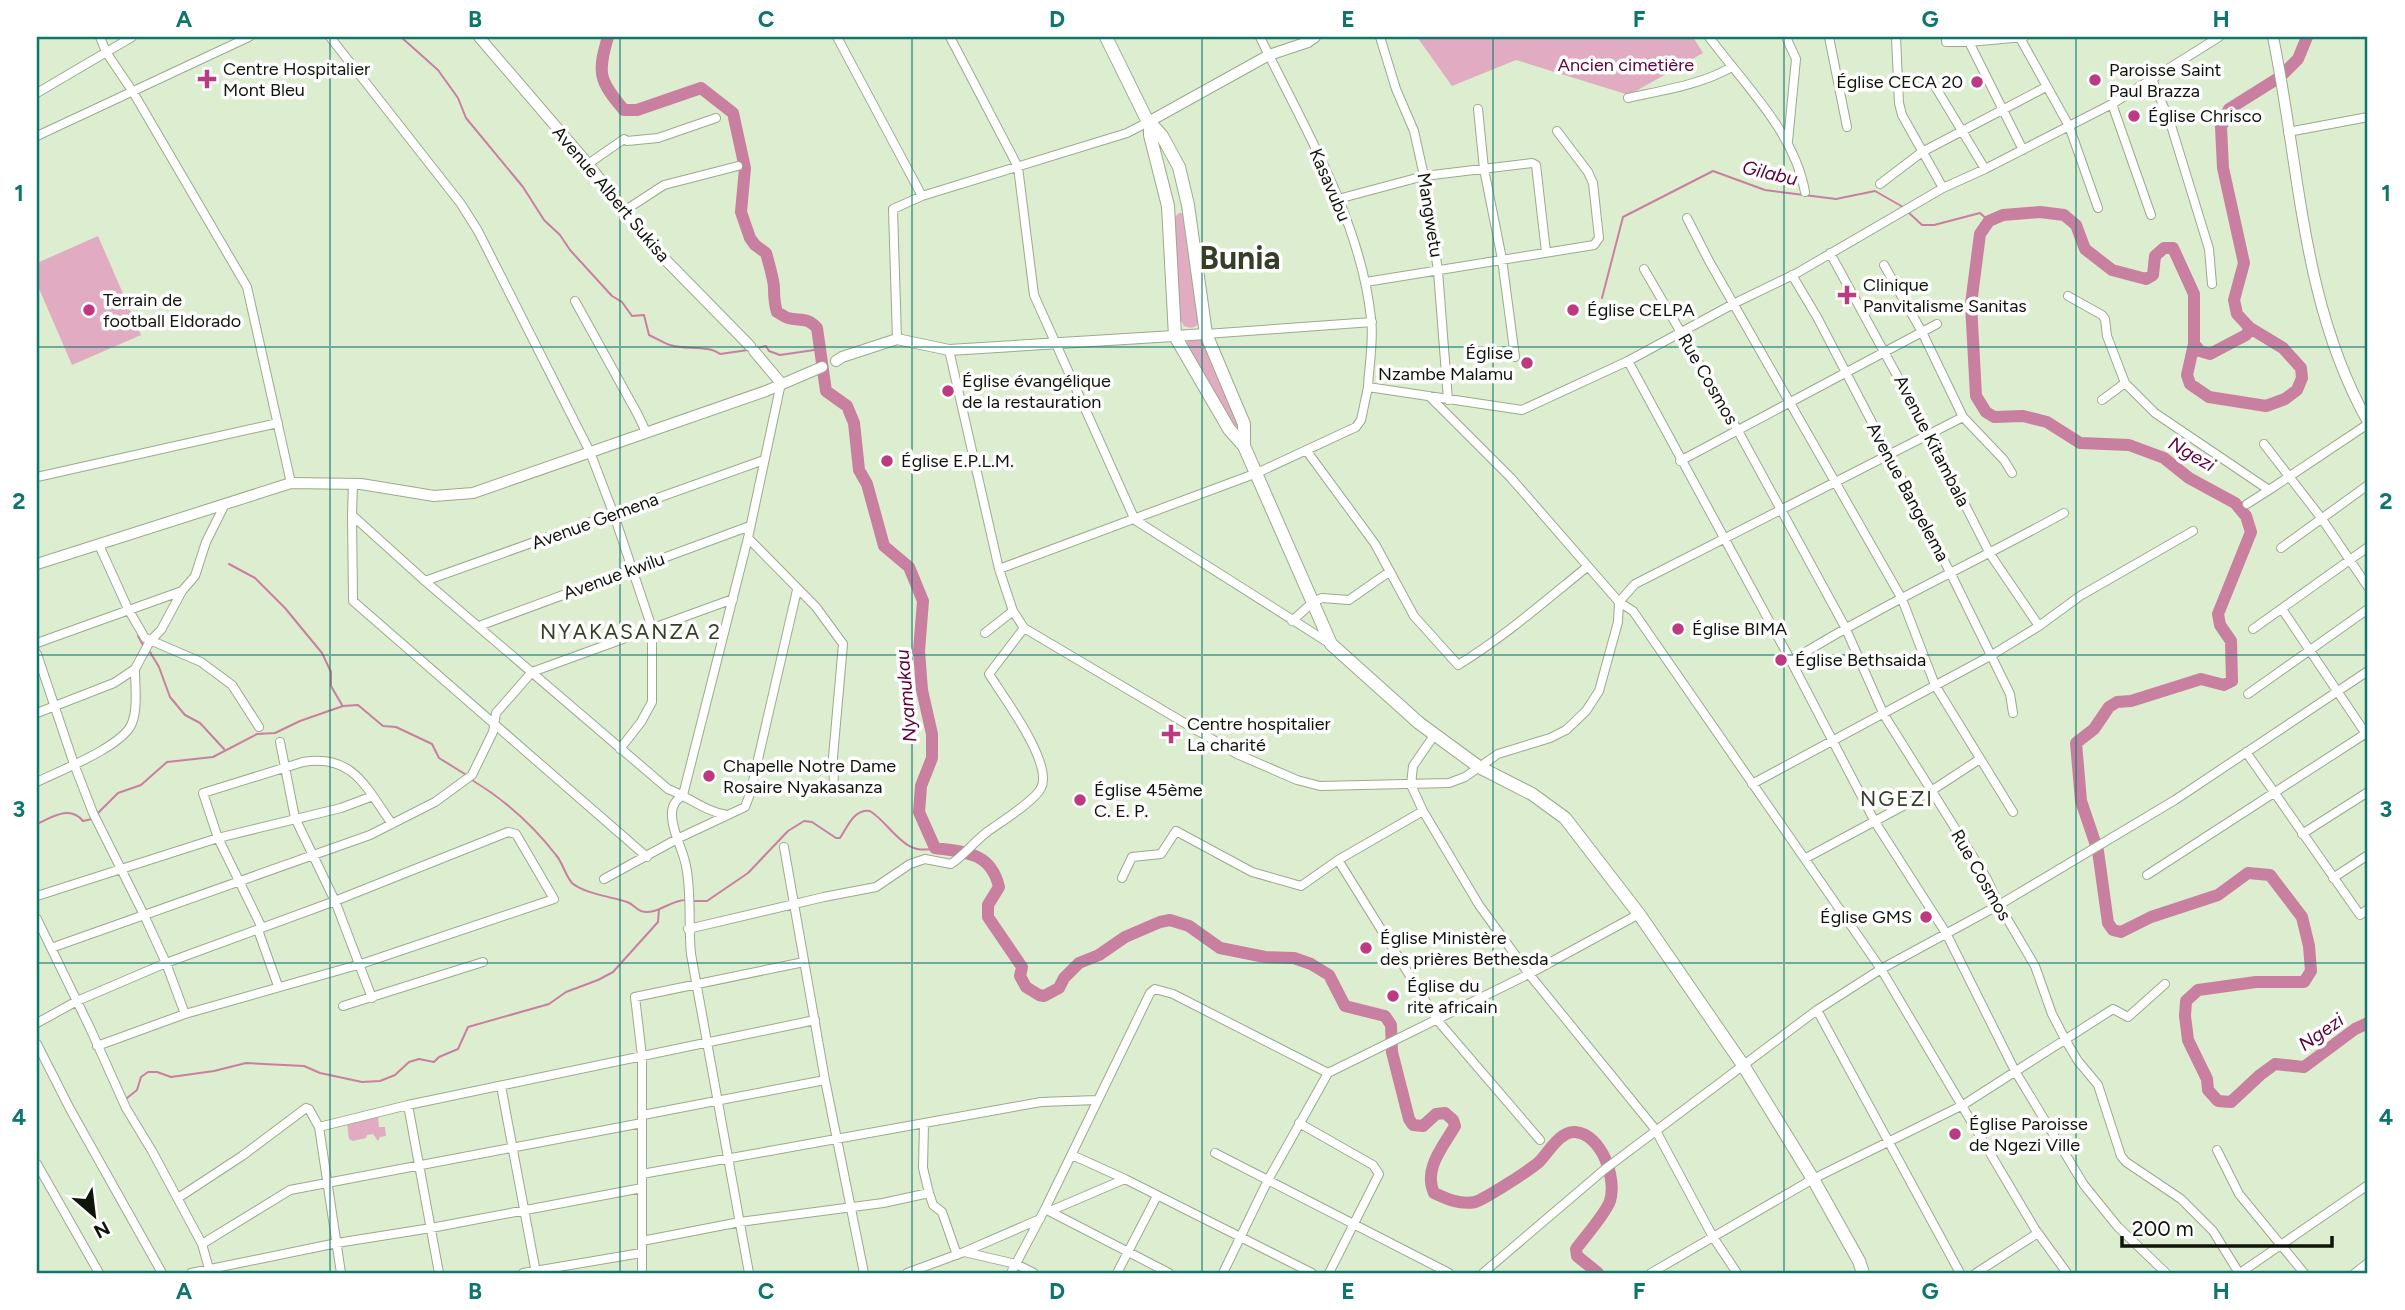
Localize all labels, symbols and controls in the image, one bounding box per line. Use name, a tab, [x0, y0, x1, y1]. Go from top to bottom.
text: A	[176, 5, 193, 33]
text: B	[468, 5, 482, 33]
text: C	[758, 5, 775, 33]
text: D	[1049, 5, 1065, 33]
text: E	[1341, 5, 1355, 33]
text: F	[1633, 5, 1646, 33]
text: G	[1921, 5, 1939, 33]
text: H	[2212, 5, 2230, 33]
park label: Ancien cimetière	[1558, 54, 1694, 76]
place label: Centre Hospitalier Mont Bleu	[223, 58, 370, 101]
place label: Paroisse Saint Paul Brazza	[2109, 59, 2222, 102]
marker: Centre Hospitalier Mont Bleu	[197, 69, 217, 89]
place label: Église CECA 20	[1836, 71, 1963, 93]
marker: Paroisse Saint Paul Brazza	[2087, 72, 2103, 88]
marker: Église CECA 20	[1969, 74, 1985, 90]
place label: Église Chrisco	[2148, 105, 2262, 127]
marker: Église Chrisco	[2126, 108, 2142, 124]
street label: Avenue Albert Sukisa	[548, 122, 674, 266]
street label: Kasavubu	[1305, 145, 1355, 225]
water label: Gilabu	[1740, 155, 1800, 191]
street label: Mangwetu	[1412, 171, 1448, 259]
text: 1	[14, 179, 24, 207]
text: 1	[2381, 179, 2391, 207]
district label: Bunia	[1199, 239, 1281, 277]
place label: Clinique Panvitalisme Sanitas	[1863, 274, 2027, 317]
marker: Clinique Panvitalisme Sanitas	[1837, 285, 1857, 305]
place label: Terrain de football Eldorado	[103, 289, 241, 332]
place label: Église CELPA	[1587, 299, 1695, 321]
marker: Terrain de football Eldorado	[81, 302, 97, 318]
marker: Église CELPA	[1565, 302, 1581, 318]
street label: Rue Cosmos	[1673, 330, 1743, 428]
place label: Église Nzambe Malamu	[1378, 342, 1513, 385]
marker: Église Nzambe Malamu	[1519, 355, 1535, 371]
place label: Église évangélique de la restauration	[962, 370, 1111, 413]
street label: Avenue Kitambala	[1889, 372, 1975, 510]
marker: Église évangélique de la restauration	[940, 383, 956, 399]
street label: Avenue Bangelema	[1862, 419, 1954, 565]
water label: Ngezi	[2165, 432, 2220, 477]
place label: Église E.P.L.M.	[901, 450, 1014, 472]
marker: Église E.P.L.M.	[879, 453, 895, 469]
text: 2	[12, 487, 26, 515]
text: 2	[2379, 487, 2393, 515]
street label: Avenue Gemena	[529, 488, 661, 554]
street label: Avenue kwilu	[560, 547, 668, 605]
place label: Église BIMA	[1692, 618, 1787, 640]
district label: NYAKASANZA 2	[540, 619, 722, 644]
marker: Église BIMA	[1670, 621, 1686, 637]
water label: Nyamukau	[890, 648, 922, 743]
place label: Église Bethsaida	[1795, 649, 1926, 671]
marker: Église Bethsaida	[1773, 652, 1789, 668]
place label: Centre hospitalier La charité	[1187, 713, 1331, 756]
marker: Centre hospitalier La charité	[1161, 724, 1181, 744]
place label: Chapelle Notre Dame Rosaire Nyakasanza	[723, 755, 896, 798]
marker: Chapelle Notre Dame Rosaire Nyakasanza	[701, 768, 717, 784]
place label: Église 45ème C. E. P.	[1094, 779, 1203, 822]
district label: NGEZI	[1860, 786, 1934, 811]
marker: Église 45ème C. E. P.	[1072, 792, 1088, 808]
text: 3	[13, 795, 25, 823]
text: 3	[2380, 795, 2392, 823]
street label: Rue Cosmos	[1946, 826, 2016, 924]
place label: Église GMS	[1820, 906, 1912, 928]
marker: Église GMS	[1918, 909, 1934, 925]
place label: Église Ministère des prières Bethesda	[1380, 927, 1548, 970]
marker: Église Ministère des prières Bethesda	[1358, 940, 1374, 956]
place label: Église du rite africain	[1407, 975, 1498, 1018]
marker: Église du rite africain	[1385, 988, 1401, 1004]
water label: Ngezi	[2294, 1008, 2349, 1056]
text: 4	[12, 1103, 26, 1131]
text: 4	[2379, 1103, 2393, 1131]
place label: Église Paroisse de Ngezi Ville	[1969, 1113, 2088, 1156]
marker: Église Paroisse de Ngezi Ville	[1947, 1126, 1963, 1142]
north arrow	[60, 1180, 130, 1250]
scale bar	[2122, 1205, 2332, 1249]
text: N	[90, 1216, 114, 1243]
text: 200 m	[2132, 1216, 2194, 1241]
text: A	[176, 1277, 193, 1305]
text: B	[468, 1277, 482, 1305]
text: C	[758, 1277, 775, 1305]
text: D	[1049, 1277, 1065, 1305]
text: E	[1341, 1277, 1355, 1305]
text: F	[1633, 1277, 1646, 1305]
text: G	[1921, 1277, 1939, 1305]
text: H	[2212, 1277, 2230, 1305]

